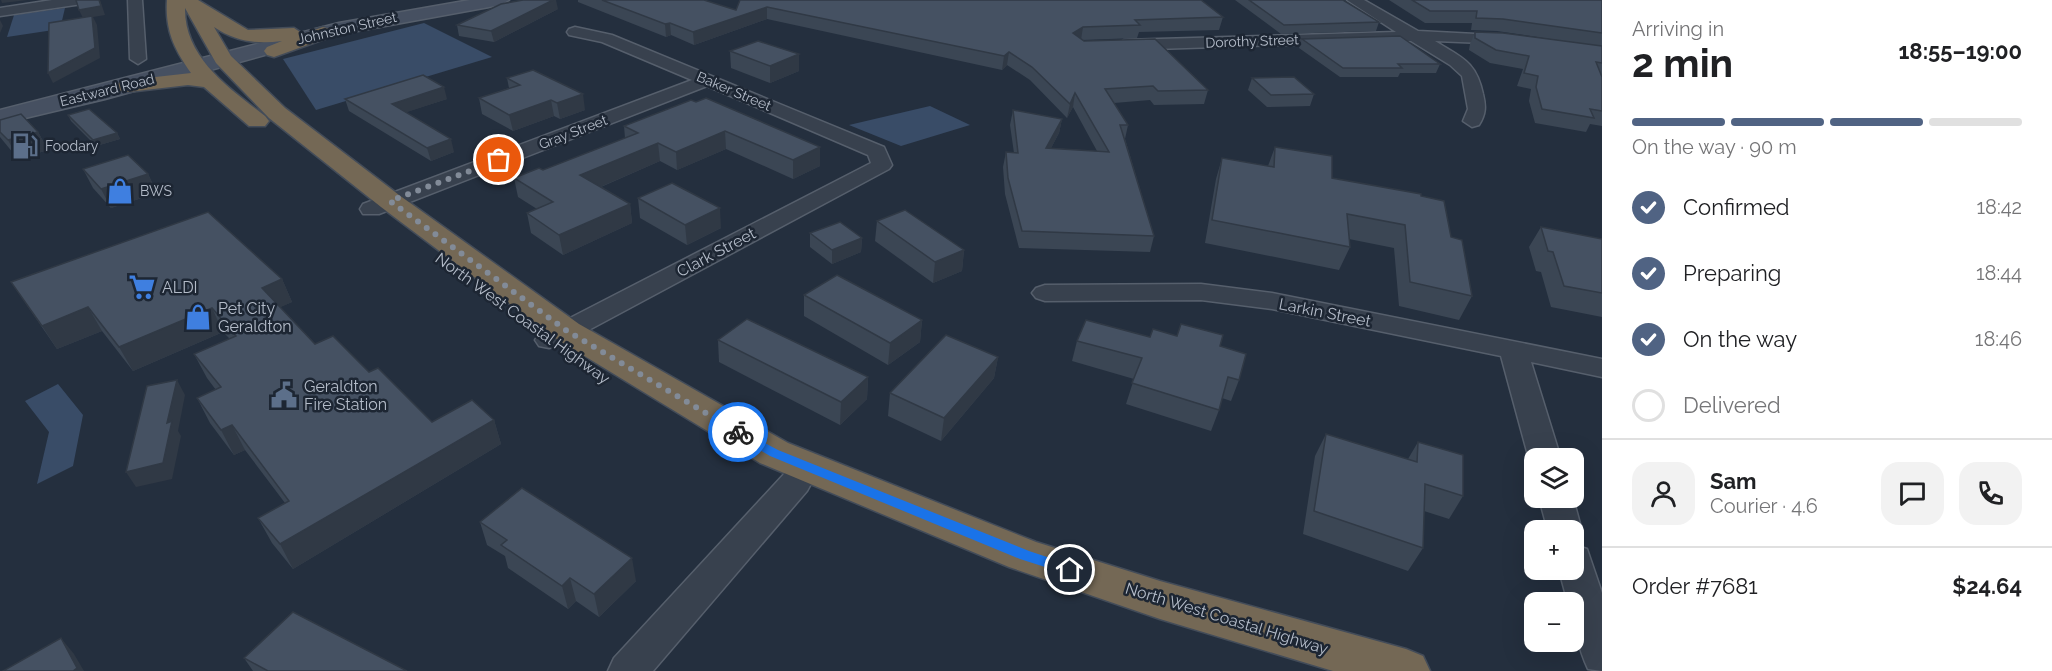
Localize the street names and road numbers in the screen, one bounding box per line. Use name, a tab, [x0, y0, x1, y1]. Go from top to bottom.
street label: Johnston Street	[296, 9, 399, 47]
street label: Dorothy Street	[1205, 31, 1299, 51]
street label: Baker Street	[694, 68, 774, 114]
street label: Eastward Road	[58, 71, 156, 109]
street label: Gray Street	[537, 112, 610, 152]
street label: Clark Street	[674, 223, 759, 281]
street label: North West Coastal Highway	[432, 249, 614, 388]
street label: Larkin Street	[1277, 294, 1373, 331]
street label: North West Coastal Highway	[1123, 579, 1331, 659]

